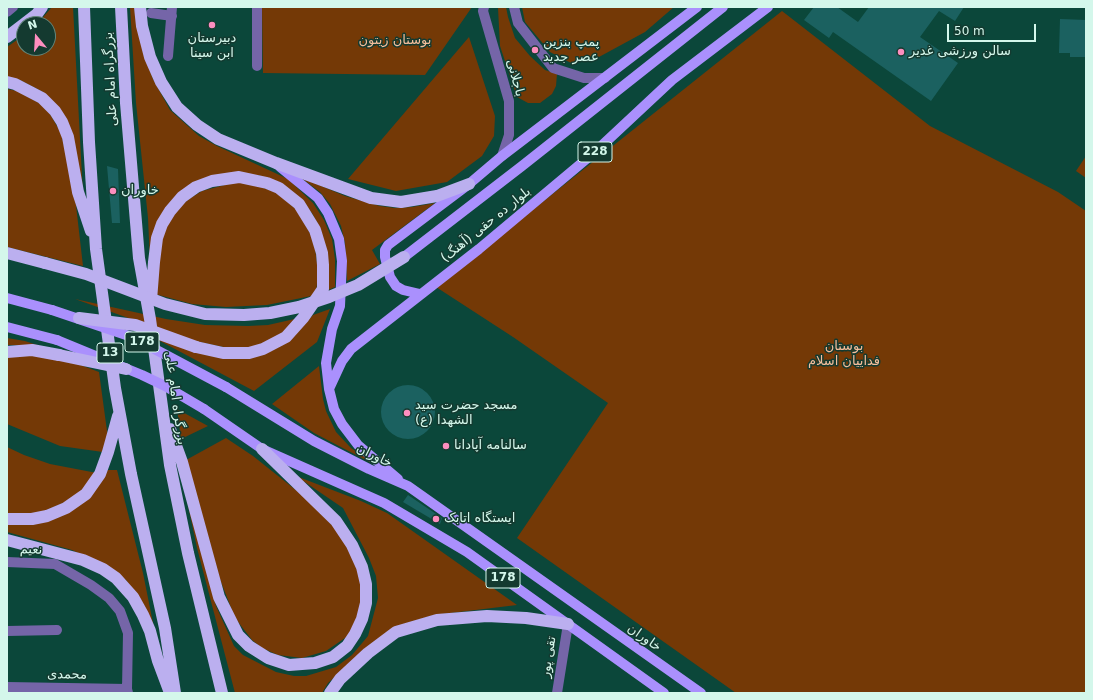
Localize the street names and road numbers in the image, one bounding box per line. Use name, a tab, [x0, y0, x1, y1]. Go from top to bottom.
street label: بزرگراه امام علی	[101, 31, 121, 127]
street label: باجلانی	[503, 58, 527, 98]
road number: 228	[578, 142, 612, 162]
street label: بلوار ده حقی (آهنگ)	[438, 184, 534, 266]
road number: 178	[125, 332, 159, 352]
road number: 13	[97, 343, 123, 363]
street label: بزرگراه امام علی	[161, 350, 189, 446]
street label: خاوران	[354, 441, 394, 471]
street label: نعیم	[20, 542, 42, 558]
road number: 178	[486, 568, 520, 588]
street label: خاوران	[624, 621, 664, 655]
street label: تقی پور	[538, 635, 560, 679]
street label: محمدی	[47, 667, 87, 683]

